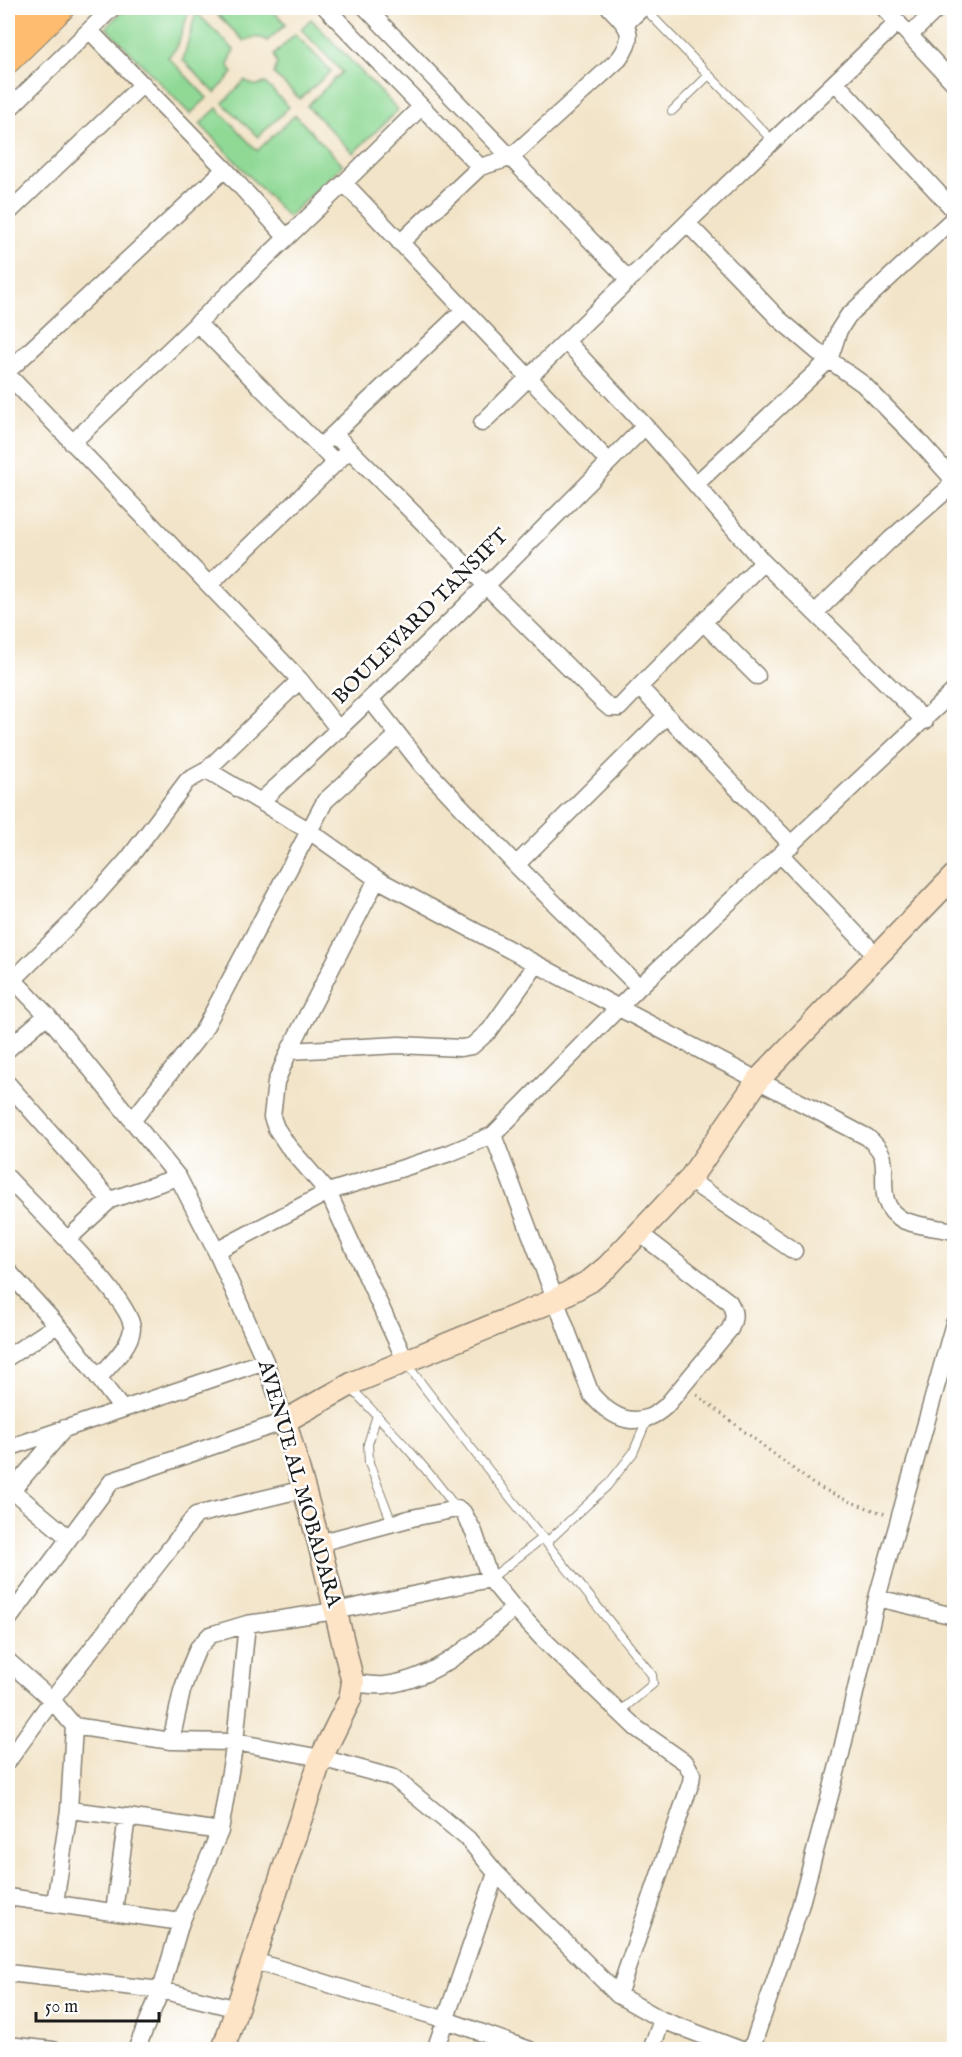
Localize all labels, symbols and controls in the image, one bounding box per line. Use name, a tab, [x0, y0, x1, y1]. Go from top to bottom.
street label: BOULEVARD TANSIFT	[327, 523, 515, 711]
street label: AVENUE AL MOBADARA	[250, 1356, 347, 1611]
scale bar	[36, 1985, 159, 2023]
text: 50 m	[45, 1996, 78, 2019]

